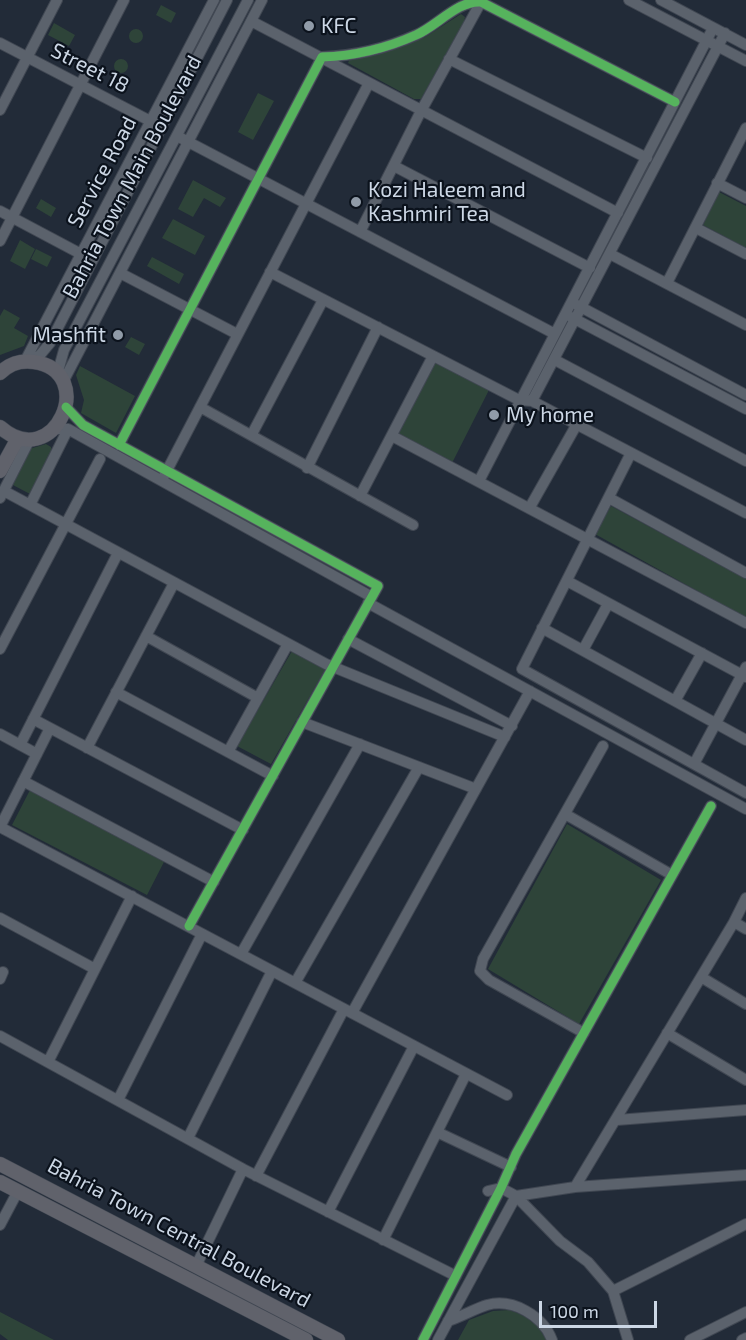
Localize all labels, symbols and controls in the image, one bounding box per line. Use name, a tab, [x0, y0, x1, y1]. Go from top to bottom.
place label: KFC	[321, 13, 357, 39]
marker: KFC	[302, 19, 316, 33]
street label: Street 18	[47, 38, 133, 98]
street label: Bahria Town Main Boulevard	[57, 51, 207, 303]
street label: Service Road	[62, 112, 142, 232]
place label: Kozi Haleem and Kashmiri Tea	[368, 177, 526, 227]
marker: Kozi Haleem and Kashmiri Tea	[349, 195, 363, 209]
place label: Mashfit	[32, 322, 106, 348]
marker: Mashfit	[111, 328, 125, 342]
place label: My home	[506, 402, 594, 428]
marker: My home	[487, 408, 501, 422]
street label: Bahria Town Central Boulevard	[43, 1153, 315, 1313]
scale bar	[542, 1289, 660, 1327]
text: 100 m	[550, 1300, 599, 1322]

